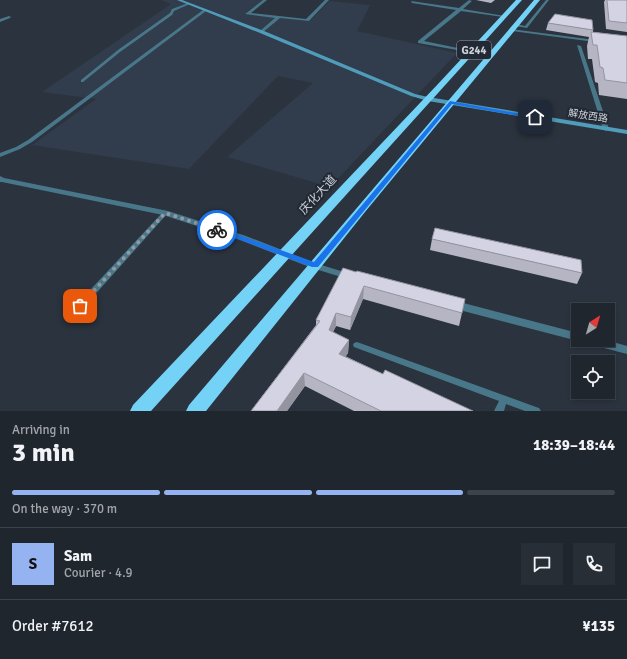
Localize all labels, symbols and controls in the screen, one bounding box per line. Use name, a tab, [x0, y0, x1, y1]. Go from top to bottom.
road number: G244	[457, 41, 491, 59]
pin	[518, 100, 552, 134]
icon: home	[524, 106, 546, 128]
street label: 解放西路	[567, 107, 609, 125]
street label: 庆化大道	[296, 172, 340, 218]
courier	[197, 210, 237, 250]
icon: bike	[206, 219, 228, 241]
pin	[63, 289, 97, 323]
icon: bag	[69, 295, 91, 317]
north arrow	[571, 303, 615, 347]
map controls	[571, 303, 615, 399]
button: locate	[571, 355, 615, 399]
text: Arriving in	[12, 422, 70, 438]
text: 18:39–18:44	[533, 436, 615, 454]
text: 3 min	[12, 437, 75, 469]
text: On the way · 370 m	[12, 501, 117, 517]
button: chat	[521, 543, 563, 585]
button: phone	[573, 543, 615, 585]
text: Sam	[64, 547, 92, 565]
text: S	[29, 555, 37, 573]
text: Courier · 4.9	[64, 565, 133, 581]
text: Order #7612	[12, 617, 94, 635]
text: ¥135	[583, 617, 615, 635]

